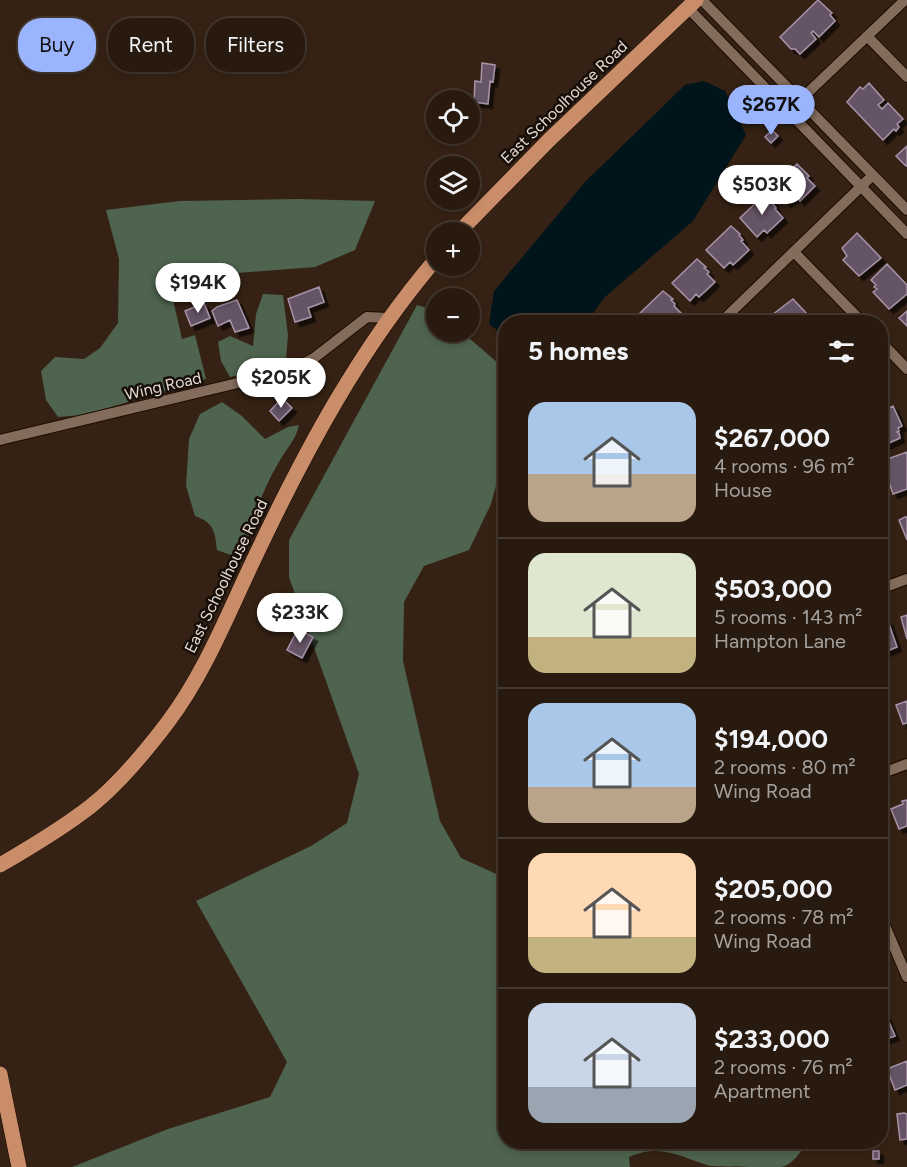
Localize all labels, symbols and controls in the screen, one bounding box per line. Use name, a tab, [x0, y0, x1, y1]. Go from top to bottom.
chip: Buy	[18, 18, 96, 72]
chip: Rent	[108, 18, 194, 72]
chip: Filters	[206, 18, 305, 72]
street label: East Schoolhouse Road	[497, 37, 631, 167]
pin: $267K	[729, 85, 813, 136]
map controls	[426, 90, 480, 342]
button: locate	[426, 90, 480, 144]
text: $267K	[742, 92, 800, 116]
button: layers	[426, 156, 480, 210]
pin: $503K	[720, 165, 804, 216]
text: $503K	[732, 172, 792, 196]
button: +	[426, 222, 480, 276]
pin: $194K	[156, 263, 240, 314]
text: $194K	[169, 270, 227, 294]
button: −	[426, 288, 480, 342]
text: 5 homes	[528, 335, 628, 367]
icon: filters	[825, 335, 858, 368]
pin: $205K	[239, 358, 323, 409]
text: $205K	[251, 365, 311, 389]
street label: Wing Road	[123, 368, 203, 404]
text: $267,000	[714, 422, 830, 454]
icon: home	[576, 426, 648, 498]
text: 4 rooms · 96 m²	[714, 454, 854, 478]
text: House	[714, 478, 772, 502]
street label: East Schoolhouse Road	[180, 496, 272, 656]
text: $503,000	[714, 573, 832, 605]
icon: home	[576, 577, 648, 649]
pin: $233K	[258, 593, 342, 644]
text: $233K	[271, 600, 329, 624]
text: 5 rooms · 143 m²	[714, 605, 862, 629]
text: Hampton Lane	[714, 629, 846, 653]
text: $194,000	[714, 723, 828, 755]
icon: home	[576, 727, 648, 799]
text: 2 rooms · 80 m²	[714, 755, 856, 779]
text: Wing Road	[714, 779, 812, 803]
text: $205,000	[714, 873, 833, 905]
icon: home	[576, 877, 648, 949]
text: 2 rooms · 78 m²	[714, 905, 854, 929]
text: Wing Road	[714, 929, 812, 953]
text: $233,000	[714, 1023, 830, 1055]
icon: home	[576, 1027, 648, 1099]
text: 2 rooms · 76 m²	[714, 1055, 853, 1079]
text: Apartment	[714, 1079, 811, 1103]

